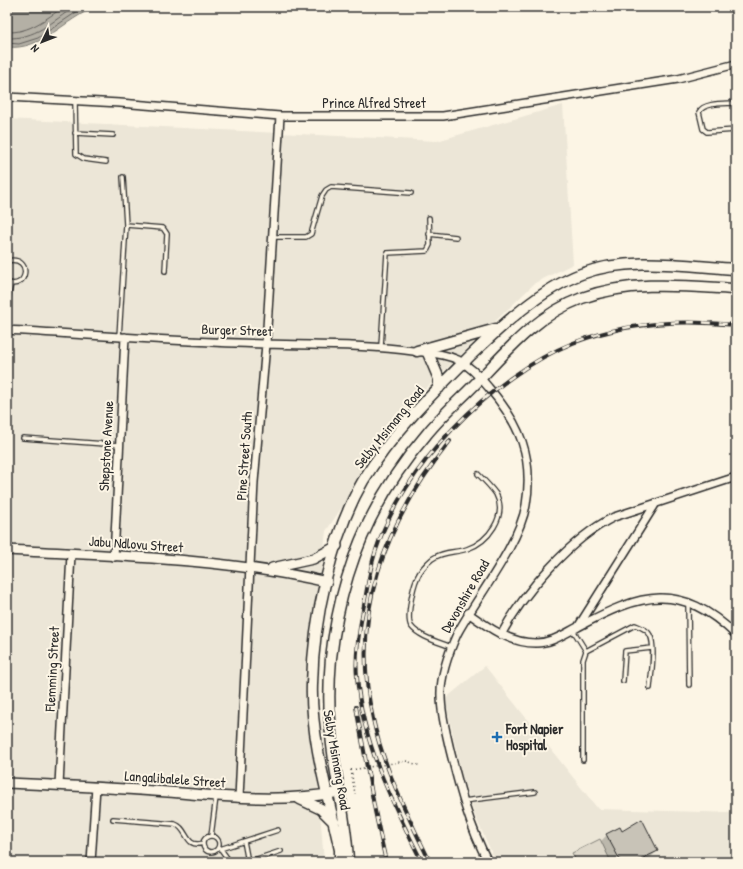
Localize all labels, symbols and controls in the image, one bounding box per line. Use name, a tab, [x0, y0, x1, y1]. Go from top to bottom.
north arrow	[22, 22, 62, 62]
text: N	[27, 42, 42, 56]
street label: Prince Alfred Street	[322, 93, 426, 112]
street label: Burger Street	[201, 319, 273, 341]
street label: Selby Msimang Road	[349, 381, 429, 473]
street label: Shepstone Avenue	[94, 400, 118, 492]
street label: Pine Street South	[231, 411, 256, 501]
street label: Jabu Ndlovu Street	[88, 531, 184, 556]
street label: Devonshire Road	[436, 555, 493, 636]
street label: Flemming Street	[40, 626, 64, 713]
street label: Selby Msimang Road	[318, 708, 356, 812]
place label: Fort Napier Hospital	[505, 719, 564, 756]
marker: Fort Napier Hospital	[491, 731, 503, 743]
street label: Langalibalele Street	[124, 765, 226, 793]

